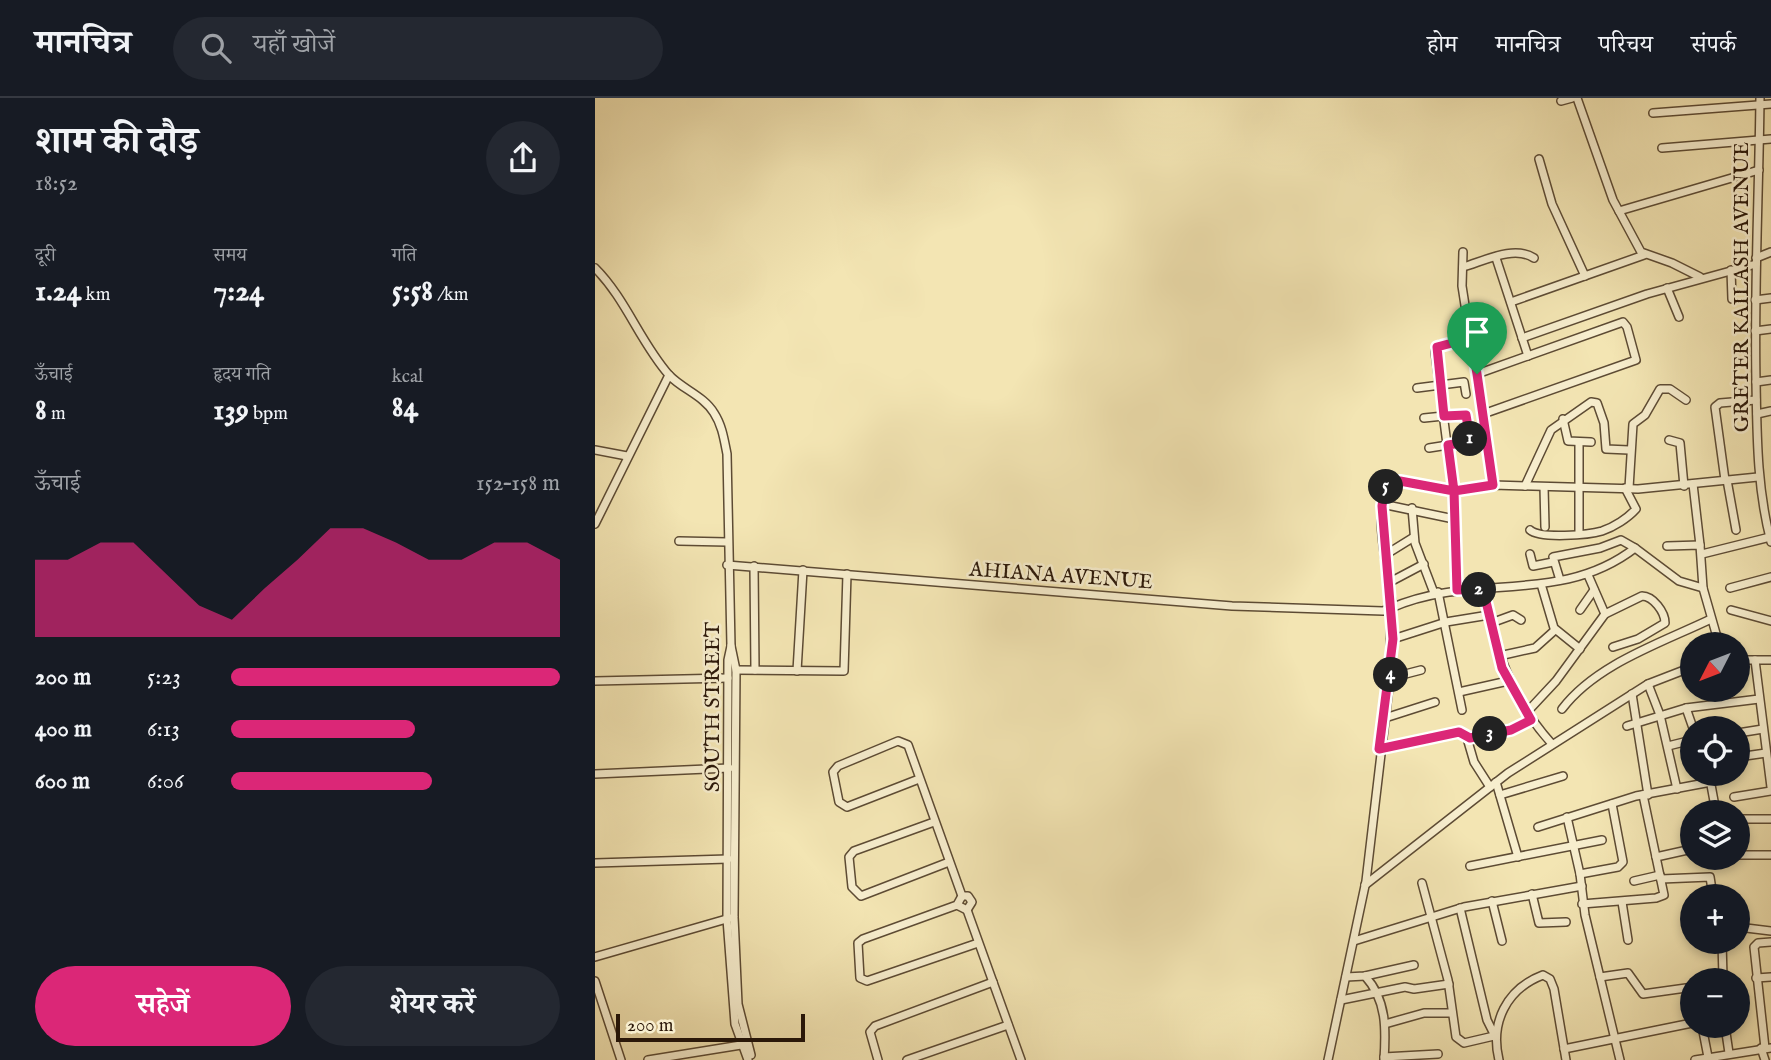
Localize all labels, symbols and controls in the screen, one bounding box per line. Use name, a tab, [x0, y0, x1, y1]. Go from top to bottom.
search box	[173, 17, 663, 80]
text: मानचित्र	[35, 23, 131, 65]
text: यहाँ खोजें	[253, 28, 335, 61]
icon: search	[197, 29, 235, 67]
text: होम	[1427, 30, 1457, 61]
text: मानचित्र	[1495, 30, 1561, 61]
text: परिचय	[1599, 30, 1653, 61]
text: संपर्क	[1691, 30, 1736, 61]
text: शाम की दौड़	[35, 119, 198, 167]
button: share	[486, 121, 560, 195]
street label: GRETER KAILASH AVENUE	[1729, 142, 1756, 432]
text: 18:52	[35, 169, 78, 198]
text: दूरी	[35, 244, 56, 268]
text: समय	[213, 244, 247, 268]
text: गति	[392, 244, 417, 268]
text: 1.24	[35, 273, 81, 311]
text: 7:24	[213, 273, 264, 311]
text: 5:58	[392, 273, 433, 311]
text: km	[81, 283, 110, 307]
text: /km	[433, 283, 469, 307]
pin	[1447, 302, 1507, 374]
icon: arrive	[1458, 313, 1496, 351]
text: ऊँचाई	[35, 363, 72, 387]
text: हृदय गति	[213, 363, 271, 387]
text: kcal	[392, 365, 423, 389]
text: 84	[392, 389, 418, 427]
text: 8	[35, 392, 47, 430]
text: 139	[213, 392, 249, 430]
text: m	[47, 402, 66, 426]
text: bpm	[249, 402, 288, 426]
pin: 1	[1453, 422, 1487, 456]
text: 1	[1466, 426, 1473, 450]
text: ऊँचाई	[35, 469, 80, 498]
text: 152–158 m	[476, 469, 560, 498]
pin: 5	[1369, 470, 1403, 504]
text: 5	[1382, 474, 1389, 498]
street label: AHIANA AVENUE	[967, 557, 1154, 596]
pin: 2	[1461, 573, 1497, 608]
text: 2	[1474, 577, 1483, 601]
street label: SOUTH STREET	[700, 621, 727, 792]
north arrow	[1680, 632, 1750, 702]
map controls	[1680, 632, 1750, 1038]
pin: 4	[1373, 658, 1409, 692]
text: 4	[1386, 662, 1395, 686]
text: 200 m	[35, 663, 91, 692]
text: 5:23	[147, 663, 181, 692]
text: 400 m	[35, 715, 92, 744]
text: 6:13	[147, 715, 180, 744]
pin: 3	[1473, 716, 1507, 752]
button: locate	[1680, 716, 1750, 786]
text: 3	[1486, 721, 1493, 745]
text: 600 m	[35, 767, 90, 796]
text: 6:06	[147, 767, 184, 796]
button: layers	[1680, 800, 1750, 870]
button: +	[1680, 884, 1750, 954]
button: सहेजें	[35, 966, 291, 1046]
button: शेयर करें	[305, 966, 560, 1046]
button: −	[1680, 968, 1750, 1038]
scale bar	[616, 1011, 805, 1043]
text: 200 m	[627, 1014, 673, 1038]

